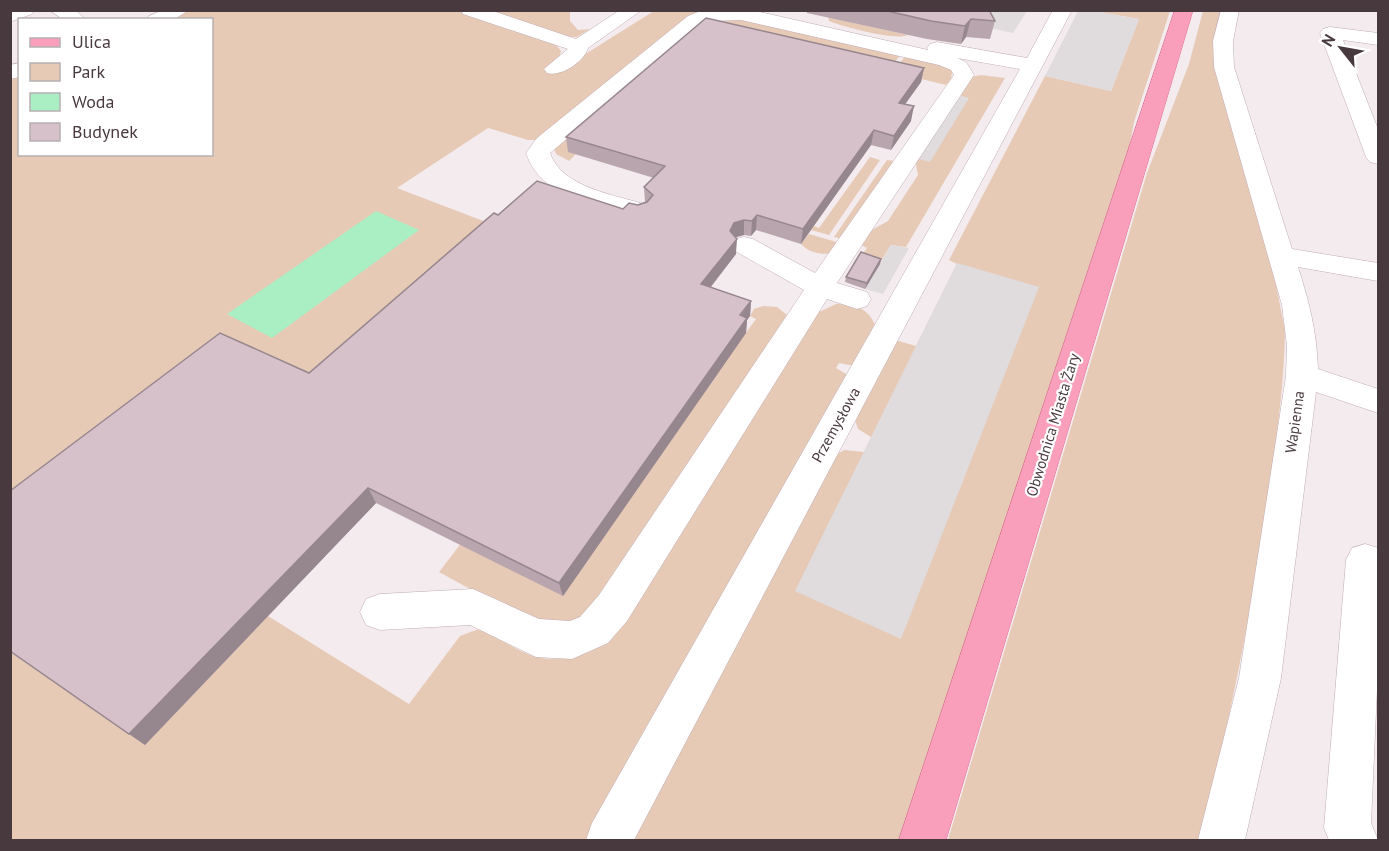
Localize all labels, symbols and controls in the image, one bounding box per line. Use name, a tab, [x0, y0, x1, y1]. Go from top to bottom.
legend	[18, 18, 213, 156]
north arrow	[1311, 18, 1371, 78]
text: Ulica	[72, 30, 111, 53]
text: N	[1317, 31, 1339, 50]
text: Park	[72, 60, 105, 83]
text: Woda	[72, 90, 114, 113]
text: Budynek	[72, 120, 138, 143]
street label: Obwodnica Miasta Żary	[1022, 351, 1083, 499]
street label: Przemysłowa	[807, 384, 864, 466]
street label: Wapienna	[1281, 389, 1308, 454]

